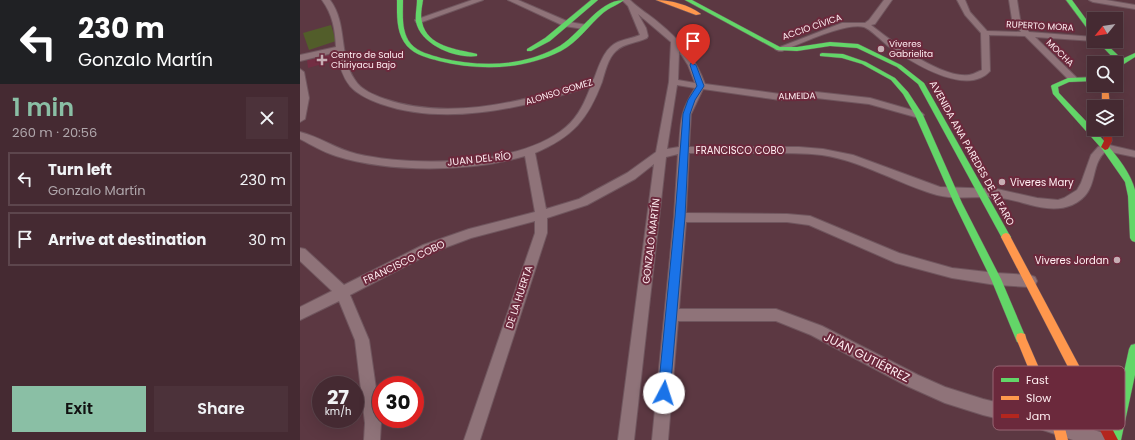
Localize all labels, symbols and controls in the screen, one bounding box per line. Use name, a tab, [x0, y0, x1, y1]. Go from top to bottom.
text: 230 m	[78, 9, 165, 48]
street label: ACCIO CÍVICA	[781, 11, 843, 43]
north arrow	[1087, 12, 1123, 48]
map controls	[1087, 12, 1123, 136]
icon: left	[12, 16, 64, 68]
street label: RUPERTO MORA	[1006, 18, 1074, 34]
pin	[676, 24, 710, 65]
icon: arrive	[682, 30, 704, 52]
street label: MOCHA	[1044, 37, 1076, 69]
place label: Viveres Gabrielita	[889, 38, 933, 60]
marker: Viveres Gabrielita	[876, 44, 886, 54]
text: Gonzalo Martín	[78, 47, 213, 72]
place label: Centro de Salud Chiriyacu Bajo	[331, 49, 404, 71]
marker: Centro de Salud Chiriyacu Bajo	[316, 54, 328, 66]
button: search	[1087, 56, 1123, 92]
street label: ALONSO GOMEZ	[524, 76, 594, 108]
street label: AVENIDA ANA PAREDES DE ALFARO	[926, 78, 1018, 228]
street label: ALMEIDA	[778, 90, 816, 102]
text: 1 min	[12, 91, 74, 124]
button: close	[246, 97, 288, 139]
button: layers	[1087, 100, 1123, 136]
text: 260 m · 20:56	[12, 123, 97, 142]
street label: FRANCISCO COBO	[696, 143, 785, 158]
street label: JUAN DEL RÍO	[446, 148, 512, 170]
text: Turn left	[48, 159, 112, 180]
icon: left	[14, 168, 36, 190]
text: 230 m	[240, 169, 286, 190]
place label: Viveres Mary	[1010, 175, 1074, 190]
marker: Viveres Mary	[997, 177, 1007, 187]
text: Gonzalo Martín	[48, 181, 146, 200]
street label: GONZALO MARTÍN	[638, 197, 664, 285]
icon: arrive	[14, 228, 36, 250]
text: Arrive at destination	[48, 229, 206, 250]
text: 30 m	[248, 229, 286, 250]
street label: FRANCISCO COBO	[361, 236, 448, 288]
place label: Viveres Jordan	[1035, 253, 1109, 268]
marker: Viveres Jordan	[1112, 255, 1122, 265]
street label: DE LA HUERTA	[502, 263, 536, 331]
street label: JUAN GUTIÉRREZ	[821, 328, 913, 386]
legend	[993, 366, 1125, 430]
position arrow	[643, 372, 685, 414]
text: Fast	[1026, 372, 1049, 388]
speed limit sign: 30	[372, 376, 424, 428]
text: 27	[327, 383, 349, 411]
button: Exit	[12, 386, 146, 432]
button: Share	[154, 386, 288, 432]
text: Slow	[1026, 390, 1051, 406]
text: km/h	[325, 404, 351, 419]
text: Jam	[1026, 408, 1051, 424]

